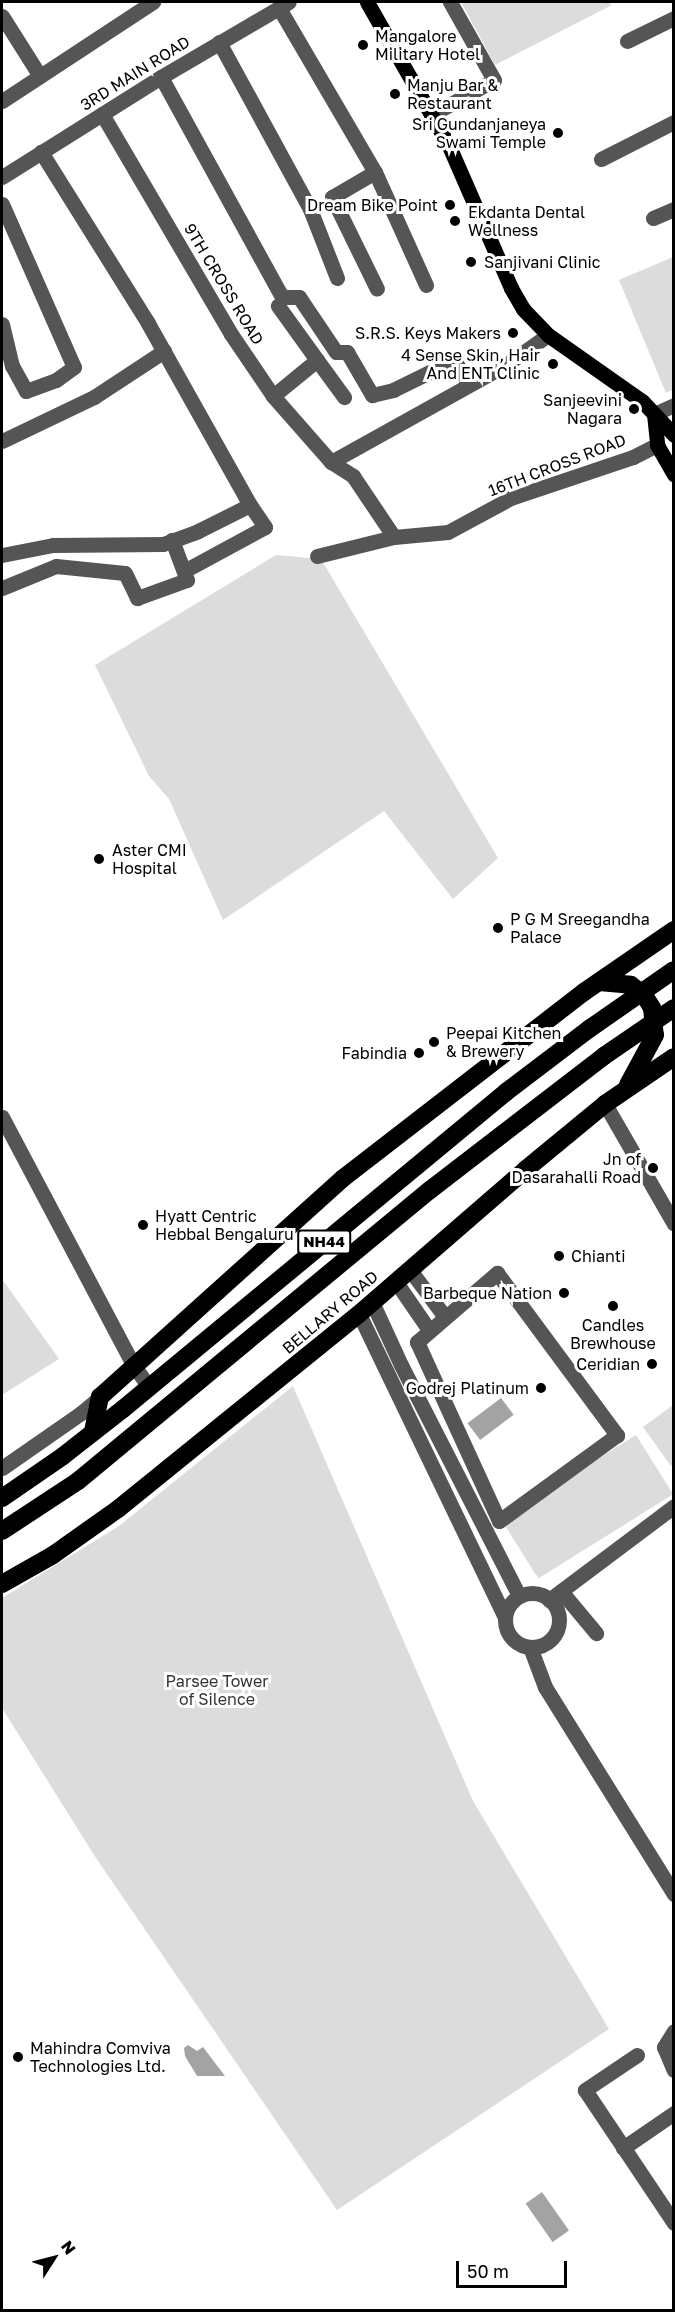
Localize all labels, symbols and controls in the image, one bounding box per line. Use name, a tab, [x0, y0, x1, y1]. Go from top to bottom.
place label: Mangalore Military Hotel	[375, 26, 480, 64]
street label: 3RD MAIN ROAD	[77, 32, 193, 114]
marker: Mangalore Military Hotel	[356, 38, 370, 52]
place label: Manju Bar & Restaurant	[407, 75, 498, 113]
marker: Manju Bar & Restaurant	[388, 87, 402, 101]
place label: Sri Gundanjaneya Swami Temple	[412, 114, 546, 152]
marker: Sri Gundanjaneya Swami Temple	[551, 126, 565, 140]
place label: Dream Bike Point	[307, 195, 438, 215]
marker: Dream Bike Point	[443, 198, 457, 212]
place label: Ekdanta Dental Wellness	[468, 202, 585, 240]
marker: Ekdanta Dental Wellness	[446, 212, 464, 230]
street label: 9TH CROSS ROAD	[180, 220, 268, 348]
place label: Sanjivani Clinic	[484, 252, 600, 272]
marker: Sanjivani Clinic	[462, 253, 480, 271]
place label: S.R.S. Keys Makers	[355, 323, 501, 343]
marker: S.R.S. Keys Makers	[506, 326, 520, 340]
place label: 4 Sense Skin, Hair And ENT Clinic	[401, 345, 540, 383]
marker: 4 Sense Skin, Hair And ENT Clinic	[544, 355, 562, 373]
place label: Sanjeevini Nagara	[543, 390, 622, 428]
marker: Sanjeevini Nagara	[627, 402, 641, 416]
street label: 16TH CROSS ROAD	[485, 430, 629, 500]
place label: Aster CMI Hospital	[112, 840, 187, 878]
marker: Aster CMI Hospital	[90, 850, 108, 868]
place label: P G M Sreegandha Palace	[510, 909, 650, 947]
marker: P G M Sreegandha Palace	[491, 921, 505, 935]
place label: Peepai Kitchen & Brewery	[446, 1023, 561, 1061]
marker: Peepai Kitchen & Brewery	[427, 1035, 441, 1049]
place label: Fabindia	[342, 1043, 407, 1063]
marker: Fabindia	[412, 1046, 426, 1060]
place label: Jn of Dasarahalli Road	[512, 1149, 641, 1187]
marker: Jn of Dasarahalli Road	[646, 1161, 660, 1175]
place label: Hyatt Centric Hebbal Bengaluru	[155, 1206, 294, 1244]
marker: Hyatt Centric Hebbal Bengaluru	[136, 1218, 150, 1232]
road number: NH44	[297, 1230, 351, 1254]
place label: Chianti	[571, 1246, 625, 1266]
marker: Chianti	[552, 1249, 566, 1263]
street label: BELLARY ROAD	[278, 1266, 382, 1358]
place label: Barbeque Nation	[423, 1283, 552, 1303]
marker: Barbeque Nation	[557, 1286, 571, 1300]
marker: Candles Brewhouse	[606, 1299, 620, 1313]
place label: Candles Brewhouse	[570, 1315, 656, 1353]
place label: Ceridian	[576, 1354, 640, 1374]
marker: Ceridian	[645, 1357, 659, 1371]
place label: Godrej Platinum	[406, 1378, 529, 1398]
marker: Godrej Platinum	[534, 1381, 548, 1395]
park label: Parsee Tower of Silence	[166, 1671, 268, 1709]
place label: Mahindra Comviva Technologies Ltd.	[30, 2038, 171, 2076]
marker: Mahindra Comviva Technologies Ltd.	[11, 2050, 25, 2064]
north arrow	[24, 2228, 84, 2288]
text: N	[57, 2237, 80, 2258]
scale bar	[459, 2249, 570, 2287]
text: 50 m	[467, 2260, 509, 2282]

